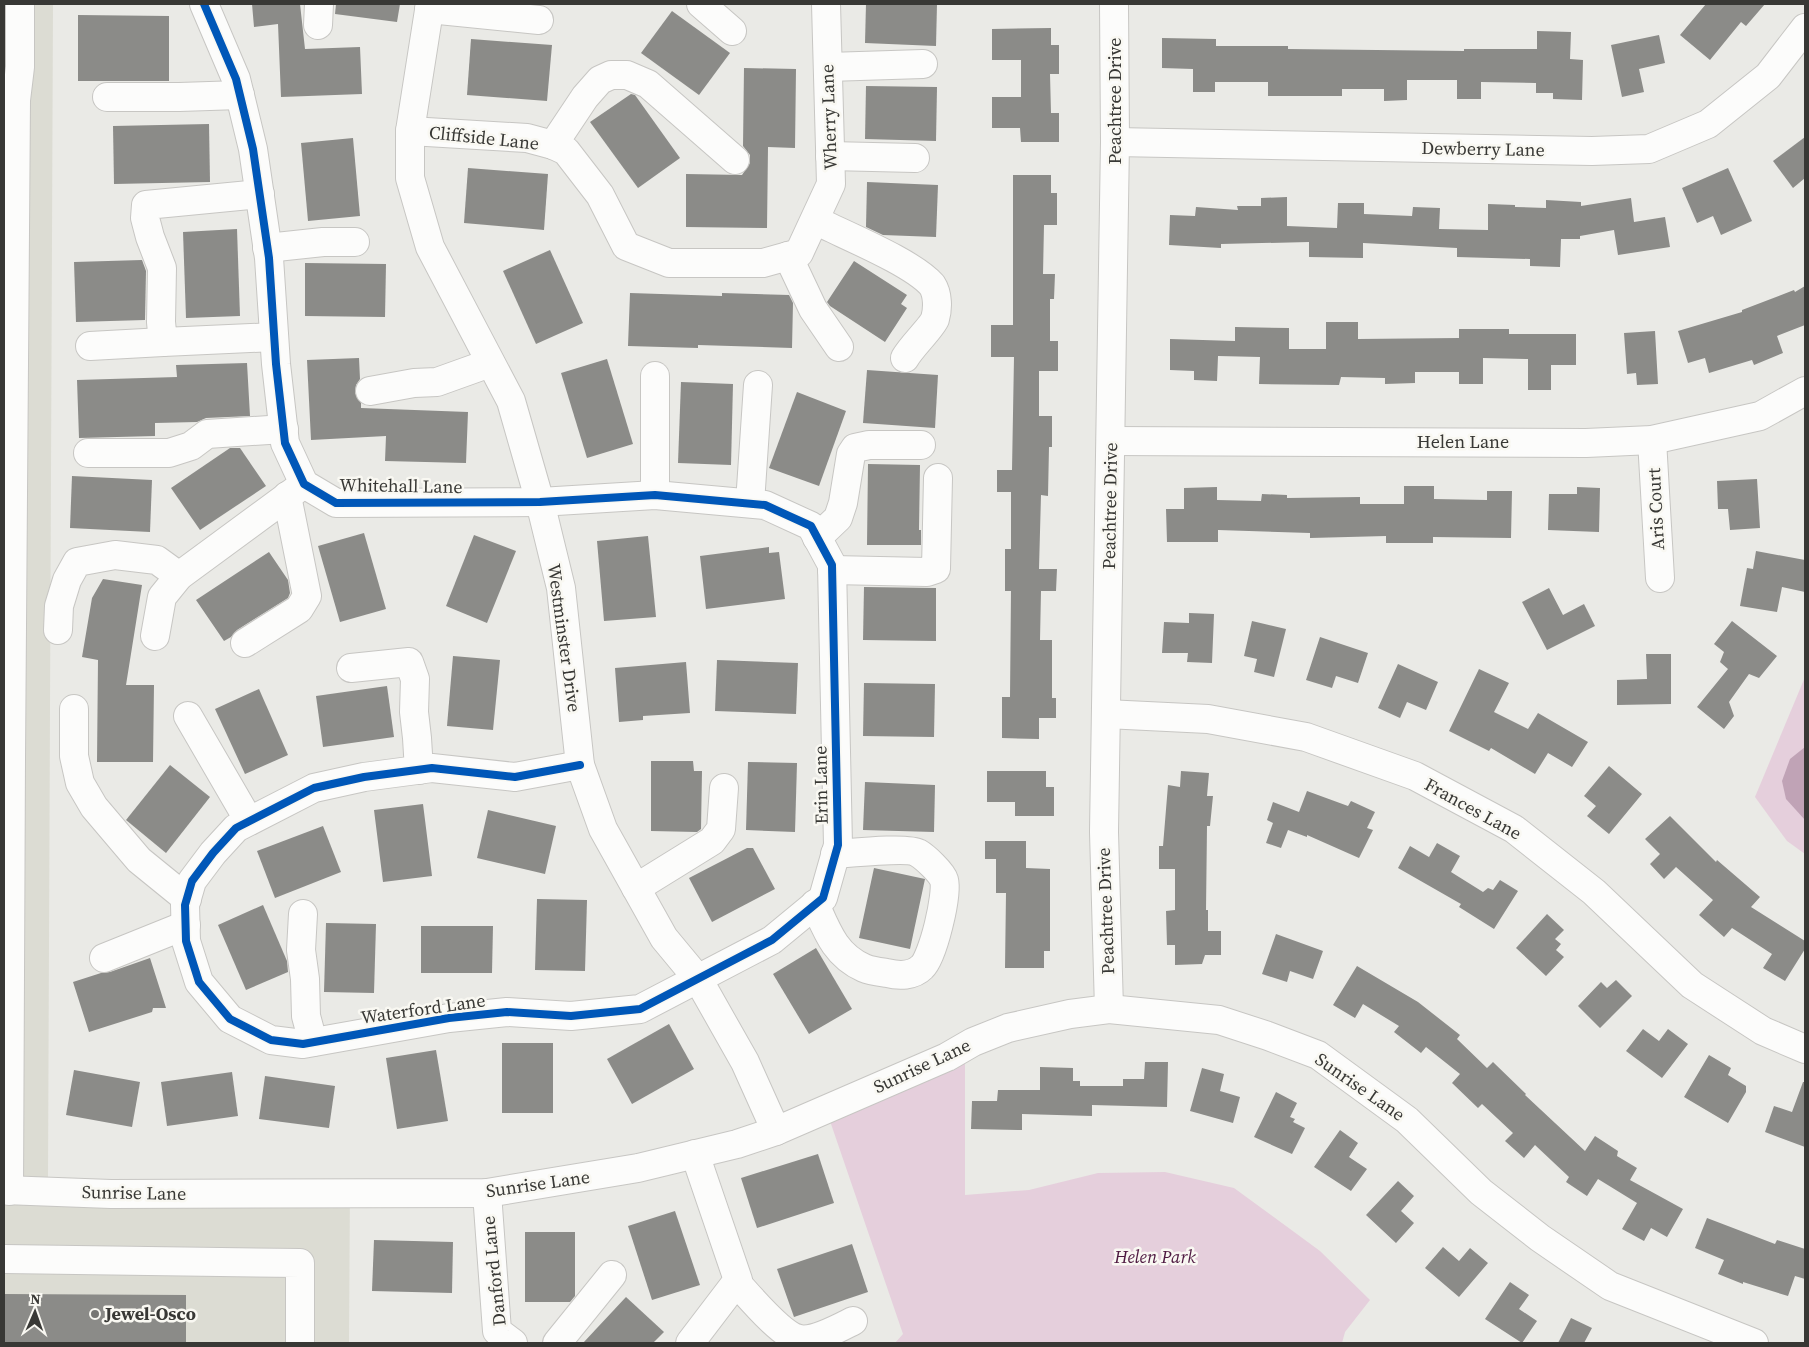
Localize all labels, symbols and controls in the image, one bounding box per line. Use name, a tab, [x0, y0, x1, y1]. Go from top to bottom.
street label: Peachtree Drive	[1102, 38, 1127, 164]
street label: Wherry Lane	[814, 64, 843, 170]
street label: Cliffside Lane	[428, 119, 540, 156]
street label: Dewberry Lane	[1421, 135, 1545, 162]
street label: Helen Lane	[1417, 429, 1509, 454]
street label: Peachtree Drive	[1096, 442, 1123, 570]
street label: Aris Court	[1641, 467, 1670, 551]
street label: Whitehall Lane	[339, 472, 463, 499]
street label: Westminster Drive	[542, 562, 587, 714]
street label: Erin Lane	[807, 745, 834, 825]
street label: Frances Lane	[1420, 772, 1526, 846]
street label: Peachtree Drive	[1091, 847, 1120, 975]
street label: Waterford Lane	[359, 987, 487, 1030]
street label: Sunrise Lane	[869, 1032, 974, 1099]
street label: Sunrise Lane	[1310, 1046, 1410, 1127]
street label: Sunrise Lane	[484, 1164, 591, 1203]
street label: Sunrise Lane	[82, 1179, 186, 1206]
street label: Danford Lane	[475, 1215, 512, 1327]
park label: Helen Park	[1113, 1244, 1196, 1269]
north arrow	[10, 1287, 60, 1337]
text: N	[30, 1289, 41, 1309]
place label: Jewel-Osco	[104, 1301, 196, 1326]
marker: Jewel-Osco	[89, 1308, 101, 1320]

